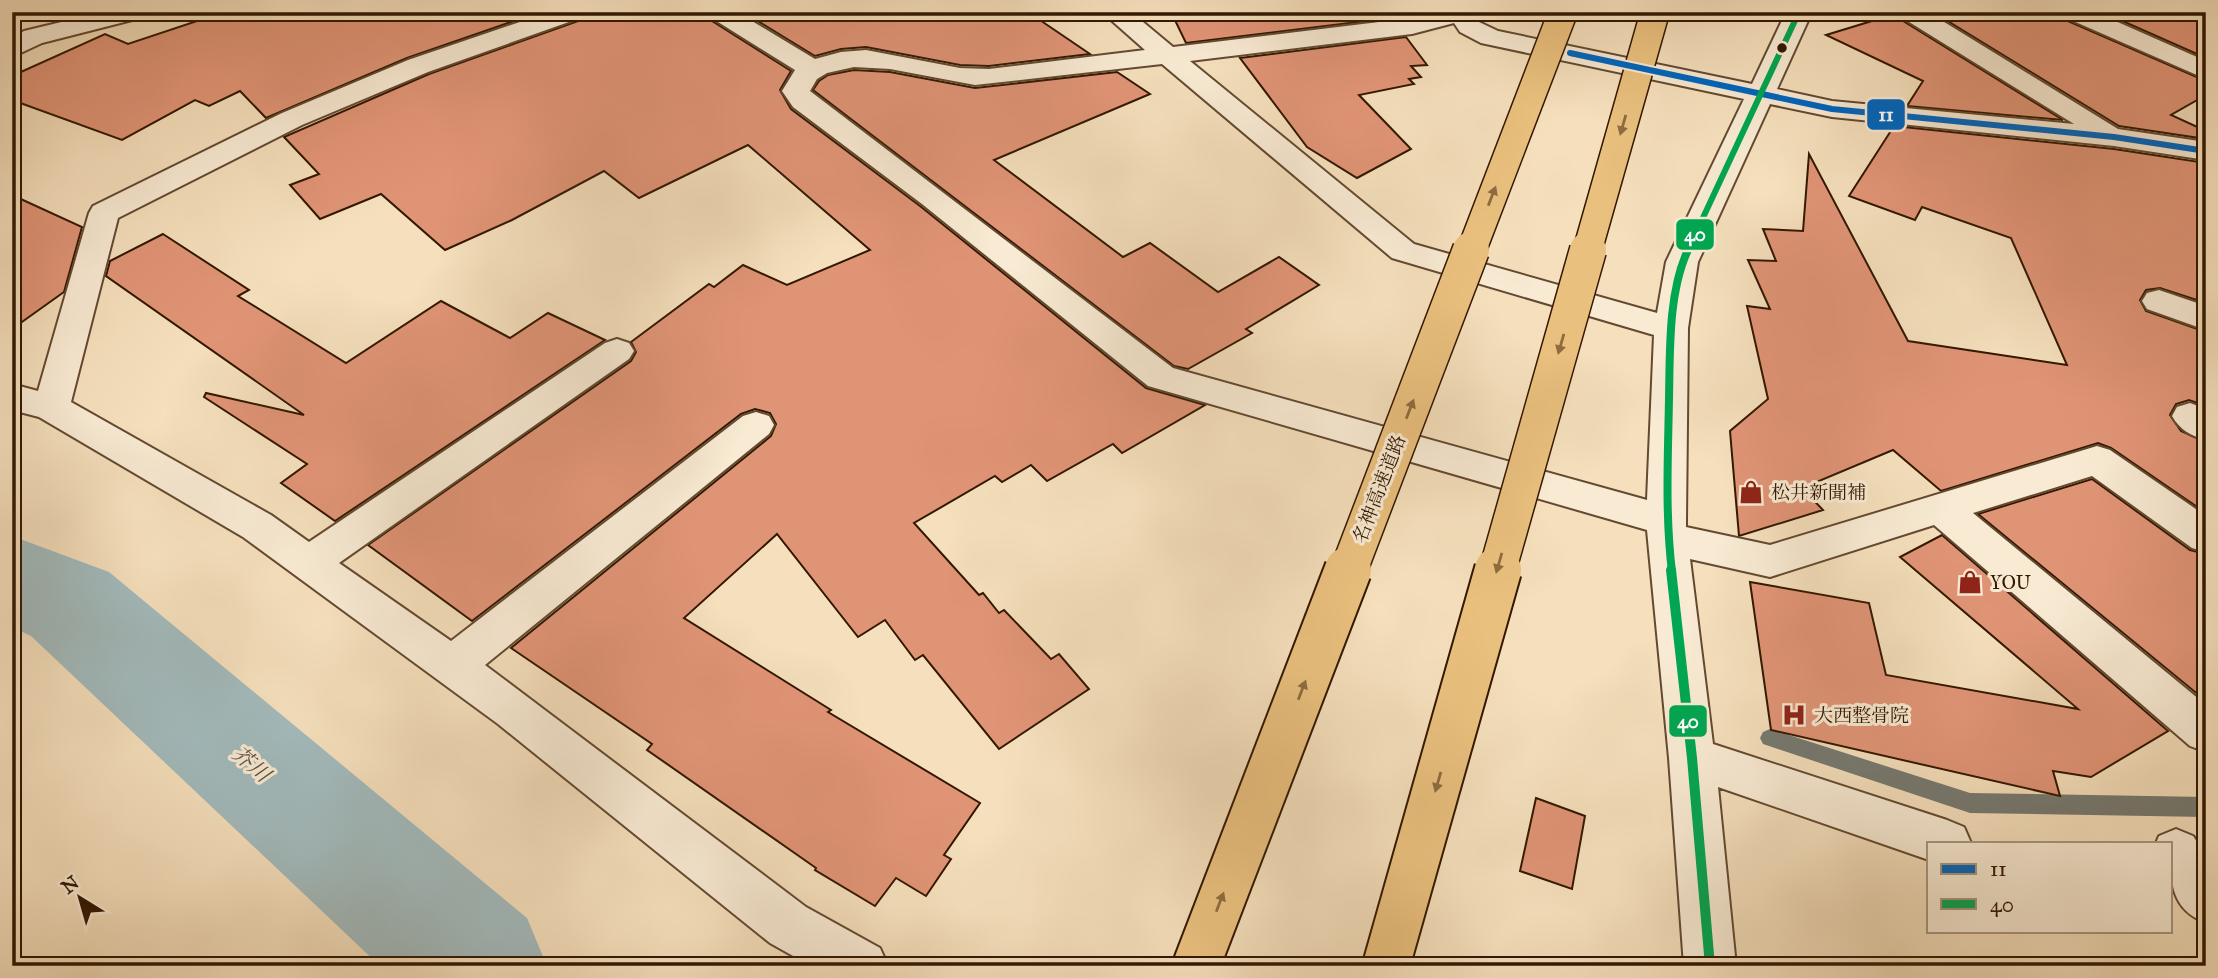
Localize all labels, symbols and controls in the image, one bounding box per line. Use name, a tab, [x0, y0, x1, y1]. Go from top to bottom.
unlabelled marker	[1775, 41, 1789, 55]
line badge: 11	[1866, 98, 1906, 131]
text: 11	[1878, 103, 1894, 126]
one-way arrow	[1617, 114, 1628, 136]
one-way arrow	[1486, 186, 1497, 207]
line badge: 40	[1675, 218, 1715, 251]
text: 40	[1684, 223, 1706, 247]
one-way arrow	[1556, 334, 1566, 355]
one-way arrow	[1405, 398, 1416, 419]
street label: 名神高速道路	[1348, 432, 1410, 546]
shop icon: 松井新聞補	[1737, 478, 1765, 506]
place label: 松井新聞補	[1771, 481, 1866, 504]
one-way arrow	[1494, 553, 1504, 574]
shop icon: YOU	[1956, 568, 1984, 596]
place label: YOU	[1990, 571, 2031, 594]
one-way arrow	[1297, 679, 1308, 700]
hospital icon: 大西整骨院	[1780, 701, 1808, 729]
line badge: 40	[1668, 704, 1708, 738]
place label: 大西整骨院	[1814, 704, 1909, 727]
text: 40	[1677, 710, 1699, 734]
water label: 芥川	[227, 740, 277, 789]
one-way arrow	[1432, 772, 1442, 793]
legend	[1927, 842, 2172, 932]
text: 11	[1990, 856, 2007, 882]
north arrow	[46, 862, 116, 932]
text: N	[57, 871, 83, 899]
one-way arrow	[1215, 891, 1226, 912]
text: 40	[1990, 892, 2014, 918]

